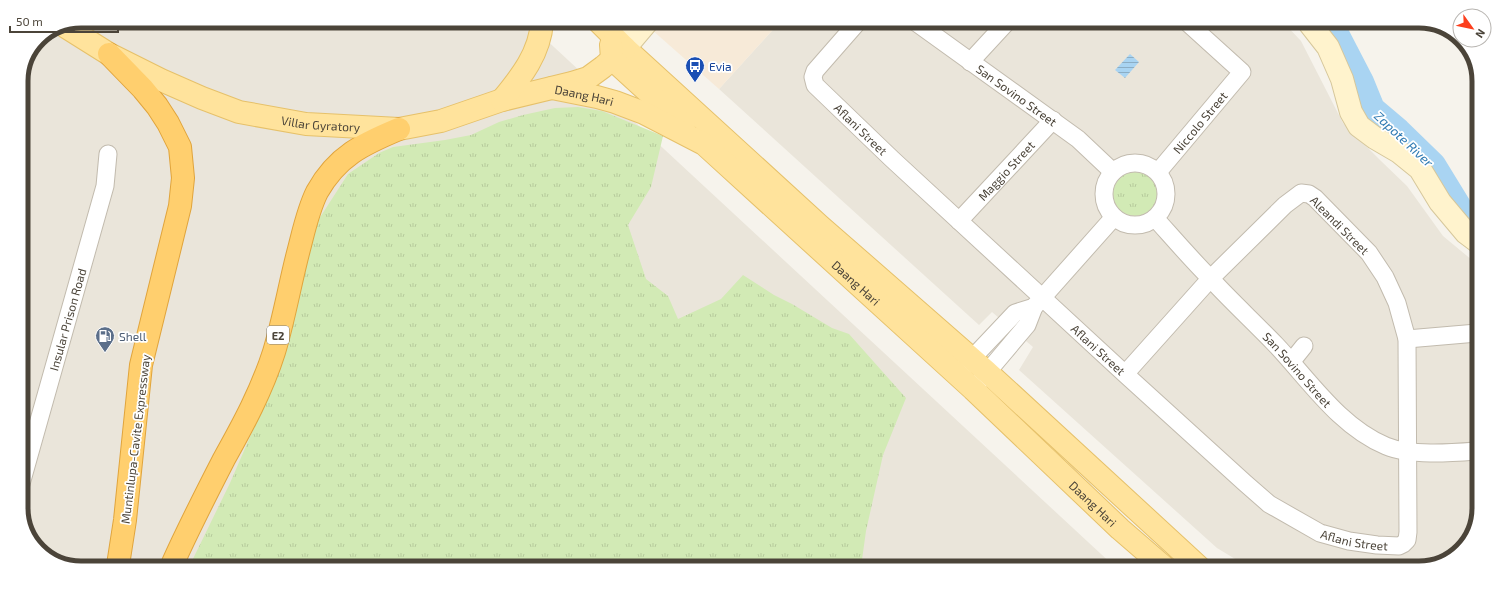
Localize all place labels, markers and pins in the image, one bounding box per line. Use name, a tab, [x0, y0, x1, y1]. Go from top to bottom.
bus stop icon: Evia	[684, 55, 706, 83]
place label: Evia	[709, 59, 732, 73]
fuel station icon: Shell	[94, 325, 116, 353]
place label: Shell	[119, 329, 147, 343]

